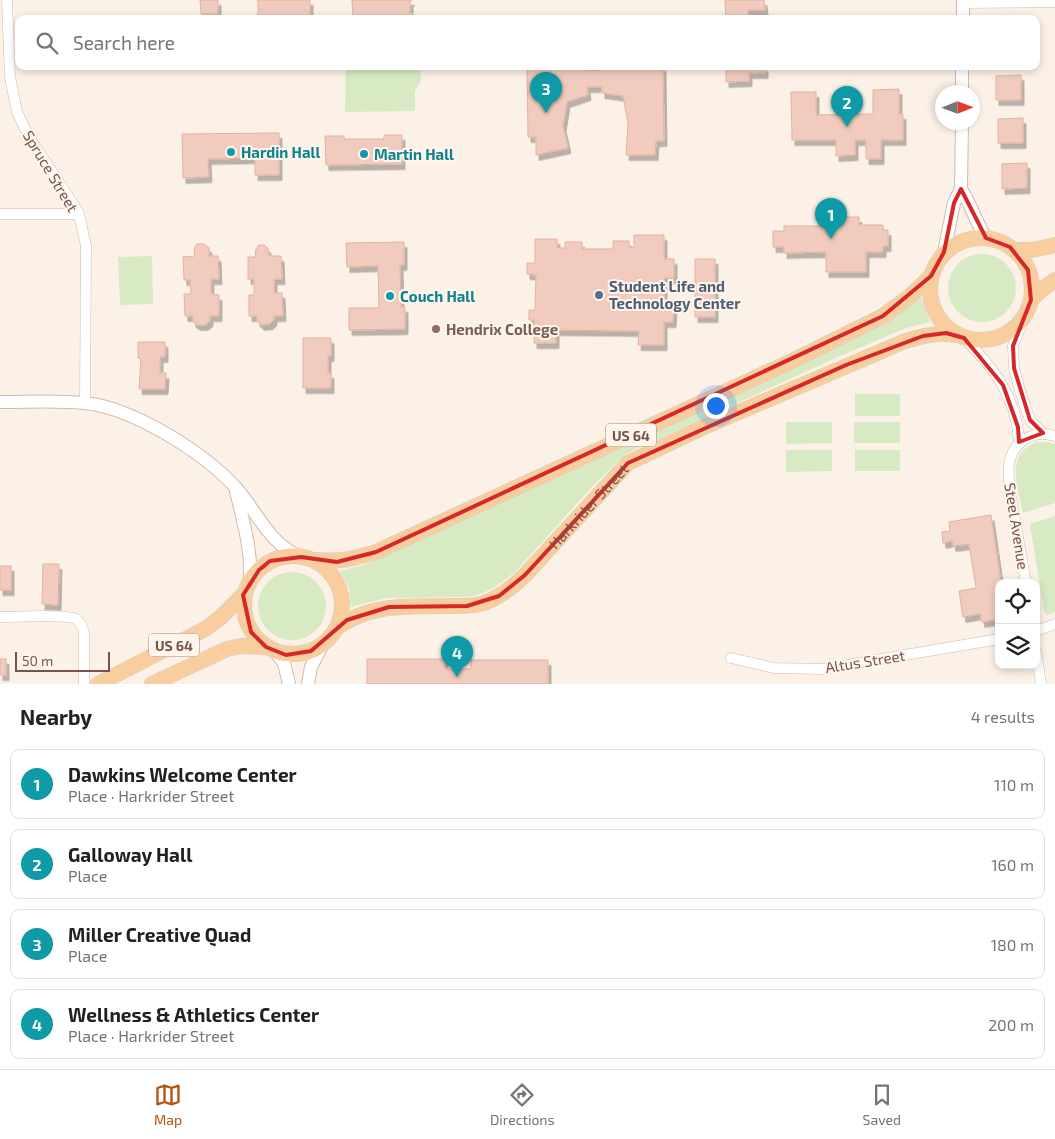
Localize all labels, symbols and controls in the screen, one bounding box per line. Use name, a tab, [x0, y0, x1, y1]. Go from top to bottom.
search box	[15, 15, 1040, 70]
icon: search	[33, 29, 61, 57]
text: Search here	[73, 31, 175, 54]
pin: 3	[530, 72, 562, 113]
north arrow	[935, 85, 980, 130]
pin: 2	[831, 86, 863, 127]
street label: Spruce Street	[20, 127, 83, 215]
place label: Hardin Hall	[241, 143, 320, 161]
place label: Martin Hall	[374, 145, 454, 163]
marker: Hardin Hall	[225, 146, 237, 158]
marker: Martin Hall	[358, 148, 370, 160]
pin: 1	[815, 198, 847, 239]
place label: Student Life and Technology Center	[609, 277, 741, 313]
place label: Couch Hall	[400, 287, 475, 305]
marker: Student Life and Technology Center	[593, 289, 605, 301]
marker: Couch Hall	[384, 290, 396, 302]
place label: Hendrix College	[446, 320, 558, 338]
marker: Hendrix College	[430, 323, 442, 335]
your location	[703, 393, 729, 419]
road number: US 64	[606, 424, 656, 446]
street label: Harkrider Street	[545, 460, 632, 552]
street label: Steel Avenue	[1001, 481, 1033, 571]
map controls	[995, 579, 1040, 669]
button: locate	[995, 579, 1040, 624]
button: layers	[995, 624, 1040, 669]
road number: US 64	[149, 634, 199, 656]
pin: 4	[441, 636, 473, 677]
street label: Altus Street	[824, 646, 906, 676]
scale bar	[15, 649, 110, 672]
text: 50 m	[22, 652, 53, 669]
text: Nearby	[20, 704, 92, 729]
text: 4 results	[971, 707, 1035, 726]
text: Dawkins Welcome Center	[68, 763, 297, 786]
text: 1	[34, 775, 40, 794]
text: 110 m	[994, 775, 1034, 794]
text: Place · Harkrider Street	[68, 786, 234, 805]
text: Galloway Hall	[68, 843, 192, 866]
text: 2	[32, 855, 42, 874]
text: 160 m	[991, 855, 1034, 874]
text: Place	[68, 866, 107, 885]
text: Miller Creative Quad	[68, 923, 251, 946]
text: 3	[32, 935, 42, 954]
text: 180 m	[991, 935, 1034, 954]
text: Place	[68, 946, 107, 965]
text: Wellness & Athletics Center	[68, 1003, 319, 1026]
text: 4	[32, 1015, 42, 1034]
text: 200 m	[988, 1015, 1034, 1034]
text: Place · Harkrider Street	[68, 1026, 234, 1045]
tab: Map	[154, 1081, 182, 1128]
tab: Directions	[490, 1081, 555, 1128]
tab: Saved	[863, 1081, 901, 1128]

